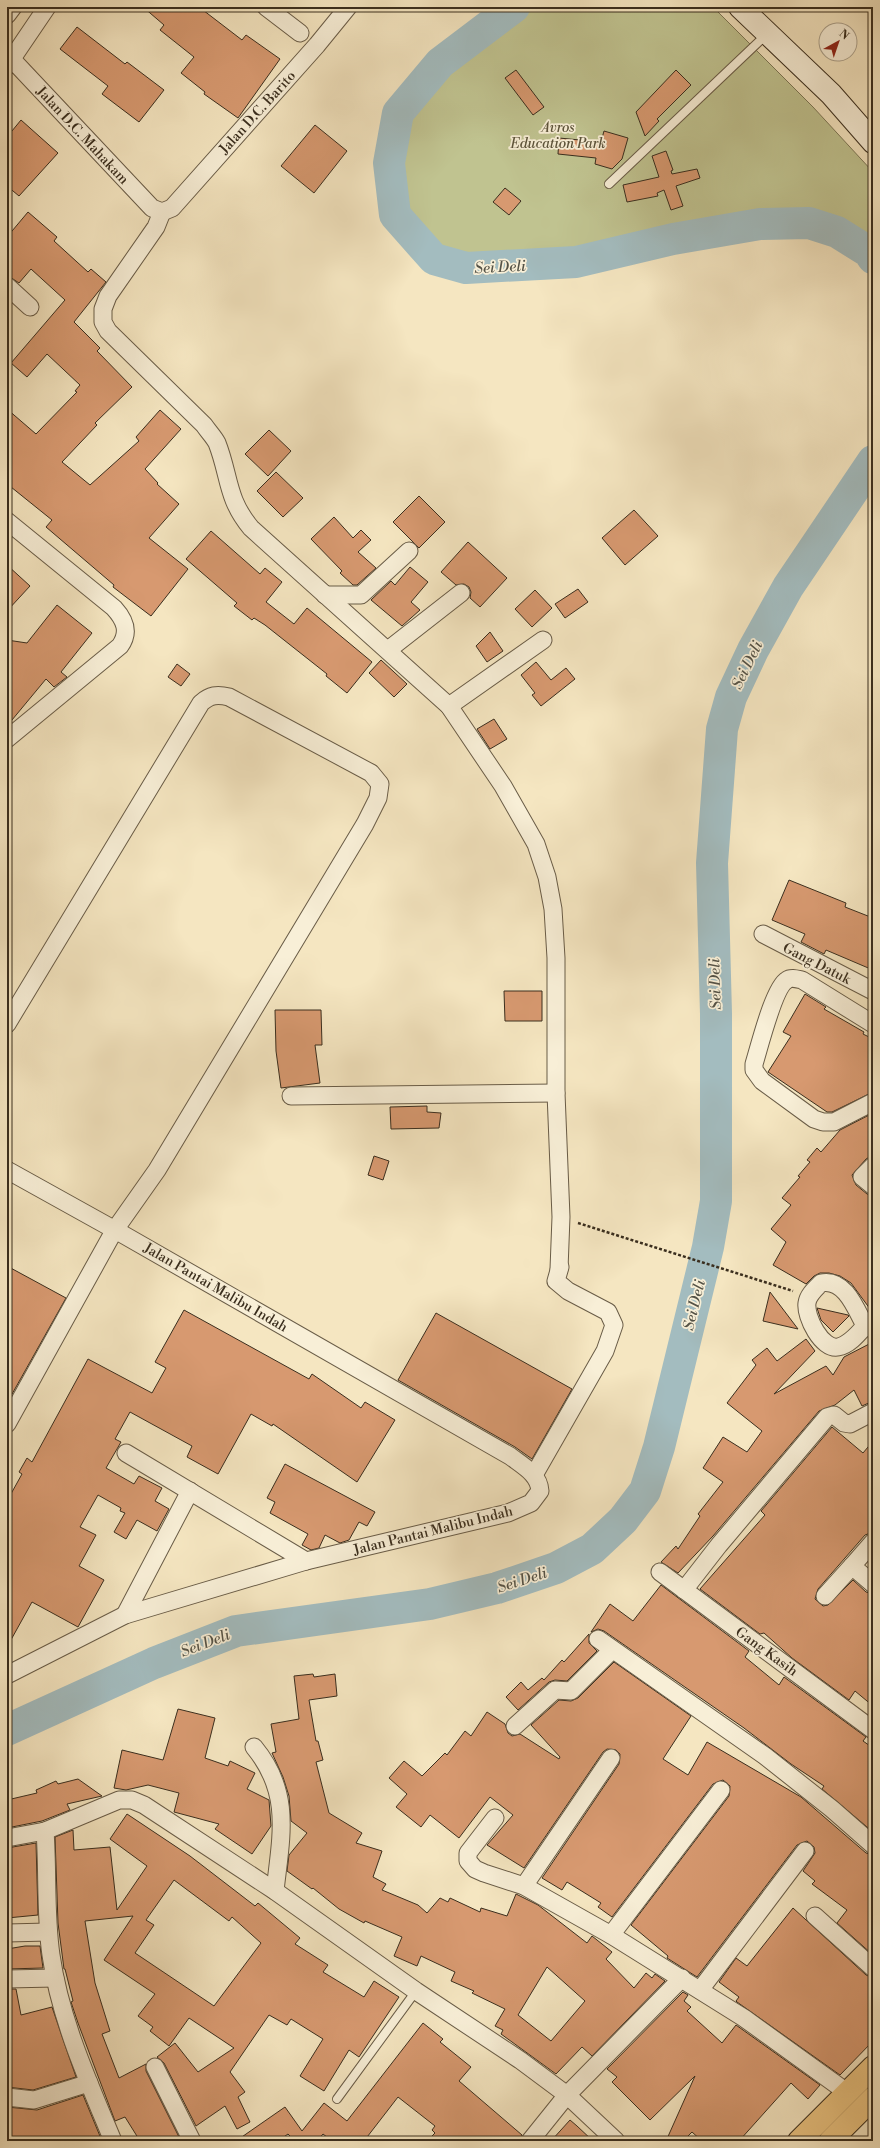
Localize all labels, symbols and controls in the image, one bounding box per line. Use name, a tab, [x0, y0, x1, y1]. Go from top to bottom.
north arrow	[818, 22, 858, 62]
text: N	[836, 27, 852, 43]
street label: Jalan D.C. Barito	[215, 67, 300, 159]
street label: Jalan D.C. Mahakam	[32, 82, 132, 188]
park label: Avros Education Park	[509, 119, 606, 153]
water label: Sei Deli	[474, 257, 527, 278]
water label: Sei Deli	[728, 638, 767, 692]
street label: Gang Datuk	[779, 939, 854, 989]
water label: Sei Deli	[705, 958, 726, 1010]
street label: Jalan Pantai Malibu Indah	[139, 1239, 291, 1337]
water label: Sei Deli	[679, 1278, 710, 1332]
street label: Jalan Pantai Malibu Indah	[351, 1502, 515, 1560]
water label: Sei Deli	[495, 1563, 550, 1597]
street label: Gang Kasih	[732, 1623, 802, 1681]
water label: Sei Deli	[178, 1625, 233, 1662]

